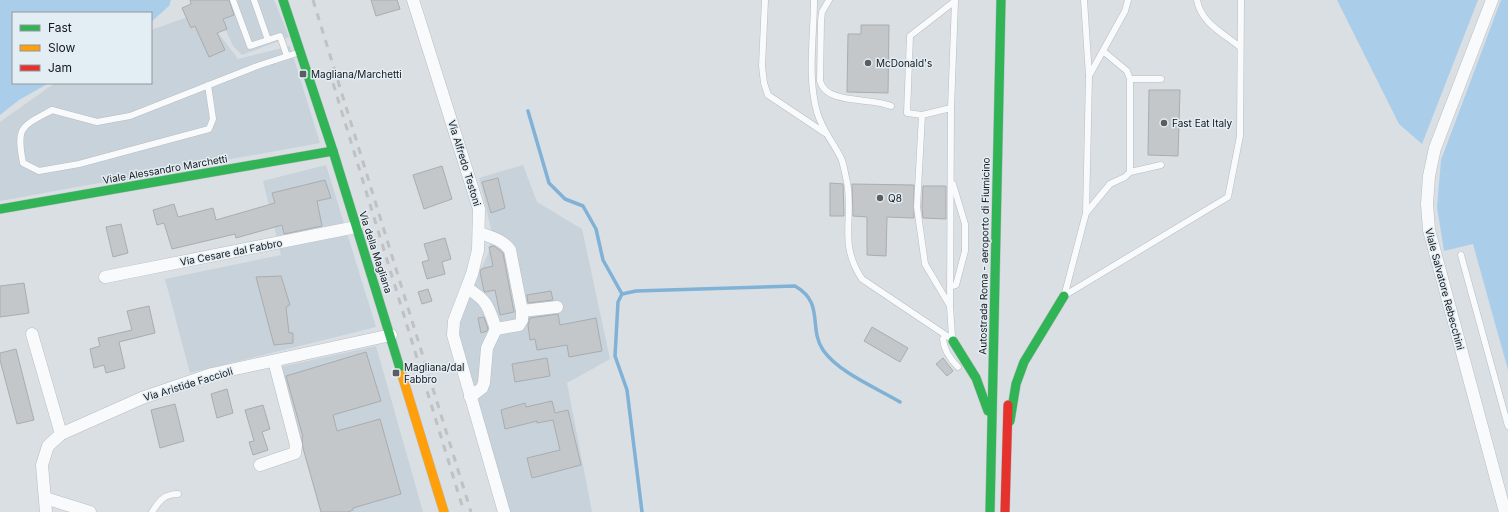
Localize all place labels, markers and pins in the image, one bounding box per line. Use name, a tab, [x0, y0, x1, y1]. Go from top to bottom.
place label: McDonald's	[876, 57, 932, 69]
marker: McDonald's	[863, 58, 873, 68]
place label: Magliana/Marchetti	[311, 68, 402, 80]
marker: Magliana/Marchetti	[298, 69, 308, 79]
place label: Fast Eat Italy	[1172, 117, 1233, 129]
marker: Fast Eat Italy	[1159, 118, 1169, 128]
place label: Q8	[888, 192, 902, 204]
marker: Q8	[875, 193, 885, 203]
place label: Magliana/dal Fabbro	[404, 361, 465, 385]
marker: Magliana/dal Fabbro	[391, 368, 401, 378]

